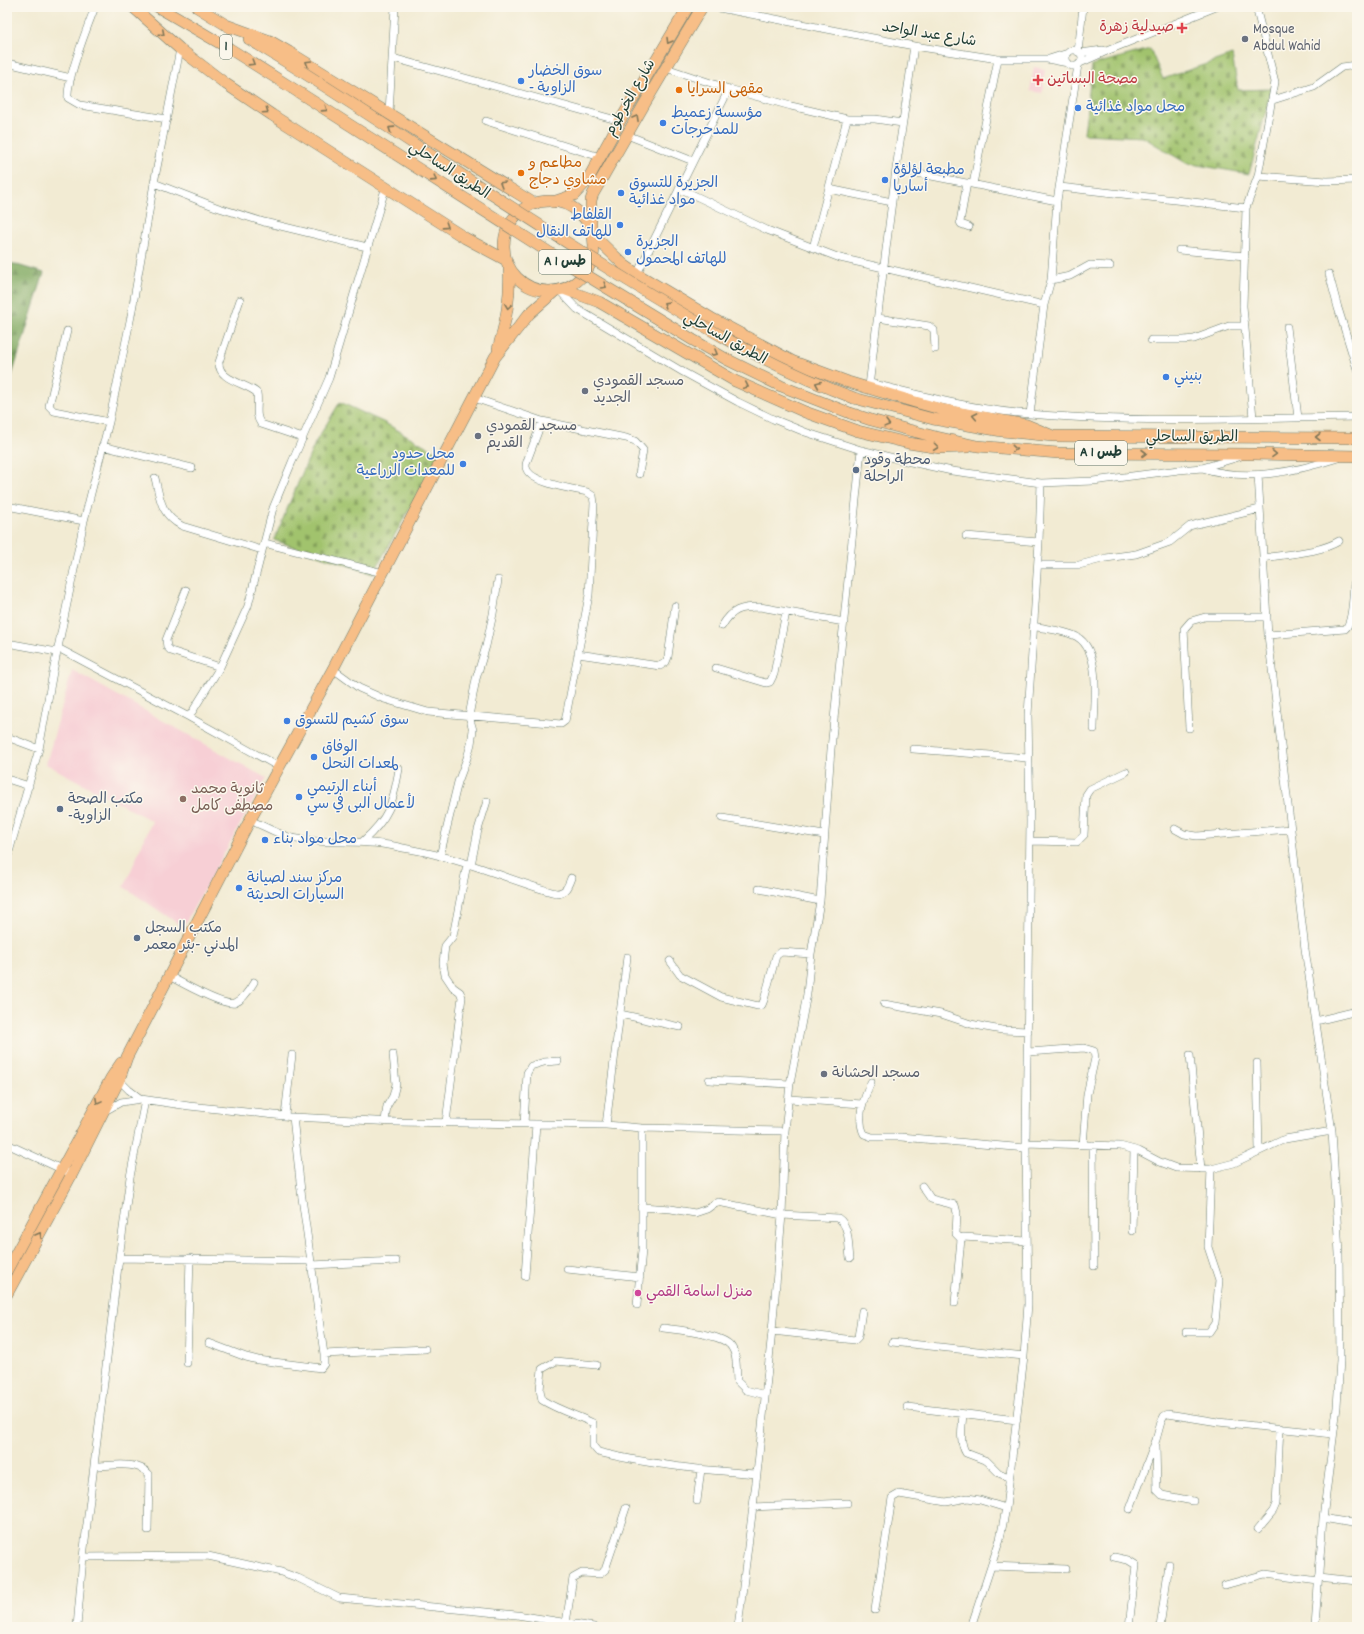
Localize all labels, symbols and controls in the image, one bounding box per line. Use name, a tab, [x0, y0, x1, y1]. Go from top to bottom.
street label: شارع عبد الواحد	[880, 17, 978, 53]
place label: صيدلية زهرة	[1099, 17, 1174, 39]
place label: Mosque Abdul Wahid	[1253, 19, 1321, 58]
marker: صيدلية زهرة	[1177, 23, 1187, 33]
one-way arrow	[157, 29, 165, 36]
marker: Mosque Abdul Wahid	[1240, 34, 1250, 44]
road number: 1	[220, 35, 232, 59]
one-way arrow	[666, 37, 673, 44]
street label: شارع الخرطوم	[600, 55, 662, 141]
one-way arrow	[248, 58, 255, 66]
one-way arrow	[305, 61, 312, 68]
place label: سوق الخضار - الزاوية	[528, 61, 602, 100]
place label: مصحة البساتين	[1047, 69, 1138, 91]
marker: مصحة البساتين	[1032, 74, 1044, 86]
marker: سوق الخضار - الزاوية	[516, 76, 526, 86]
place label: مقهى السرايا	[687, 79, 763, 101]
marker: مقهى السرايا	[674, 85, 684, 95]
place label: محل مواد غذائية	[1086, 97, 1185, 119]
place label: مؤسسة زعميط للمدحرجات	[671, 103, 763, 142]
marker: محل مواد غذائية	[1073, 103, 1083, 113]
one-way arrow	[321, 104, 328, 112]
one-way arrow	[262, 106, 269, 114]
one-way arrow	[632, 115, 639, 122]
marker: مؤسسة زعميط للمدحرجات	[658, 118, 668, 128]
one-way arrow	[388, 126, 395, 134]
street label: الطريق الساحلي	[404, 137, 494, 205]
place label: مطاعم و مشاوي دجاج	[528, 153, 607, 192]
place label: مطبعة لؤلؤة أساريا	[893, 160, 965, 199]
marker: مطاعم و مشاوي دجاج	[516, 168, 526, 178]
place label: الجزيرة للتسوق مواد غذائية	[629, 173, 718, 212]
one-way arrow	[430, 174, 437, 181]
marker: مطبعة لؤلؤة أساريا	[880, 175, 890, 185]
one-way arrow	[499, 181, 506, 188]
marker: الجزيرة للتسوق مواد غذائية	[616, 188, 626, 198]
place label: القلفاط للهاتف النقال	[536, 205, 612, 244]
marker: القلفاط للهاتف النقال	[615, 220, 625, 230]
one-way arrow	[442, 221, 449, 229]
place label: الجزيرة للهاتف المحمول	[636, 232, 727, 271]
marker: الجزيرة للهاتف المحمول	[623, 247, 633, 257]
road number: A 1 طس	[539, 250, 591, 274]
one-way arrow	[600, 281, 607, 288]
one-way arrow	[663, 301, 670, 309]
one-way arrow	[504, 303, 513, 309]
street label: الطريق الساحلي	[679, 307, 771, 371]
one-way arrow	[711, 348, 718, 355]
place label: بنيني	[1174, 366, 1202, 388]
place label: مسجد القمودي الجديد	[593, 371, 684, 410]
marker: بنيني	[1161, 372, 1171, 382]
one-way arrow	[742, 381, 749, 389]
one-way arrow	[814, 381, 821, 389]
marker: مسجد القمودي الجديد	[580, 386, 590, 396]
one-way arrow	[972, 412, 978, 420]
place label: مسجد القمودي القديم	[486, 416, 577, 455]
one-way arrow	[883, 419, 890, 428]
street label: الطريق الساحلي	[1146, 427, 1238, 449]
marker: مسجد القمودي القديم	[473, 431, 483, 441]
one-way arrow	[1315, 433, 1321, 442]
road number: A 1 طس	[1075, 441, 1127, 465]
one-way arrow	[933, 442, 939, 451]
place label: محل حدود للمعدات الزراعية	[357, 444, 455, 483]
one-way arrow	[1011, 445, 1017, 454]
one-way arrow	[1141, 449, 1147, 457]
place label: محطة وقود الراحلة	[864, 450, 931, 489]
one-way arrow	[1271, 450, 1277, 458]
marker: محل حدود للمعدات الزراعية	[458, 459, 468, 469]
marker: محطة وقود الراحلة	[851, 465, 861, 475]
place label: سوق كشيم للتسوق	[295, 710, 409, 732]
marker: سوق كشيم للتسوق	[282, 716, 292, 726]
place label: الوفاق لمعدات النحل	[322, 737, 399, 776]
marker: الوفاق لمعدات النحل	[309, 752, 319, 762]
place label: أبناء الرتيمي لأعمال البى في سي	[307, 777, 415, 816]
place label: ثانوية محمد مصطفى كامل	[191, 779, 273, 818]
place label: مكتب الصحة -الزاوية	[68, 789, 143, 828]
marker: أبناء الرتيمي لأعمال البى في سي	[294, 792, 304, 802]
marker: ثانوية محمد مصطفى كامل	[178, 794, 188, 804]
marker: مكتب الصحة -الزاوية	[55, 804, 65, 814]
place label: محل مواد بناء	[273, 829, 357, 851]
marker: محل مواد بناء	[260, 835, 270, 845]
place label: مركز سند لصيانة السيارات الحديثة	[247, 868, 344, 907]
marker: مركز سند لصيانة السيارات الحديثة	[234, 883, 244, 893]
place label: مكتب السجل المدني -بئر معمر	[143, 918, 239, 957]
marker: مكتب السجل المدني -بئر معمر	[132, 933, 142, 943]
place label: مسجد الحشانة	[832, 1063, 920, 1085]
marker: مسجد الحشانة	[819, 1069, 829, 1079]
one-way arrow	[96, 1097, 103, 1104]
one-way arrow	[34, 1232, 42, 1239]
place label: منزل اسامة القمي	[646, 1282, 753, 1304]
marker: منزل اسامة القمي	[633, 1288, 643, 1298]

